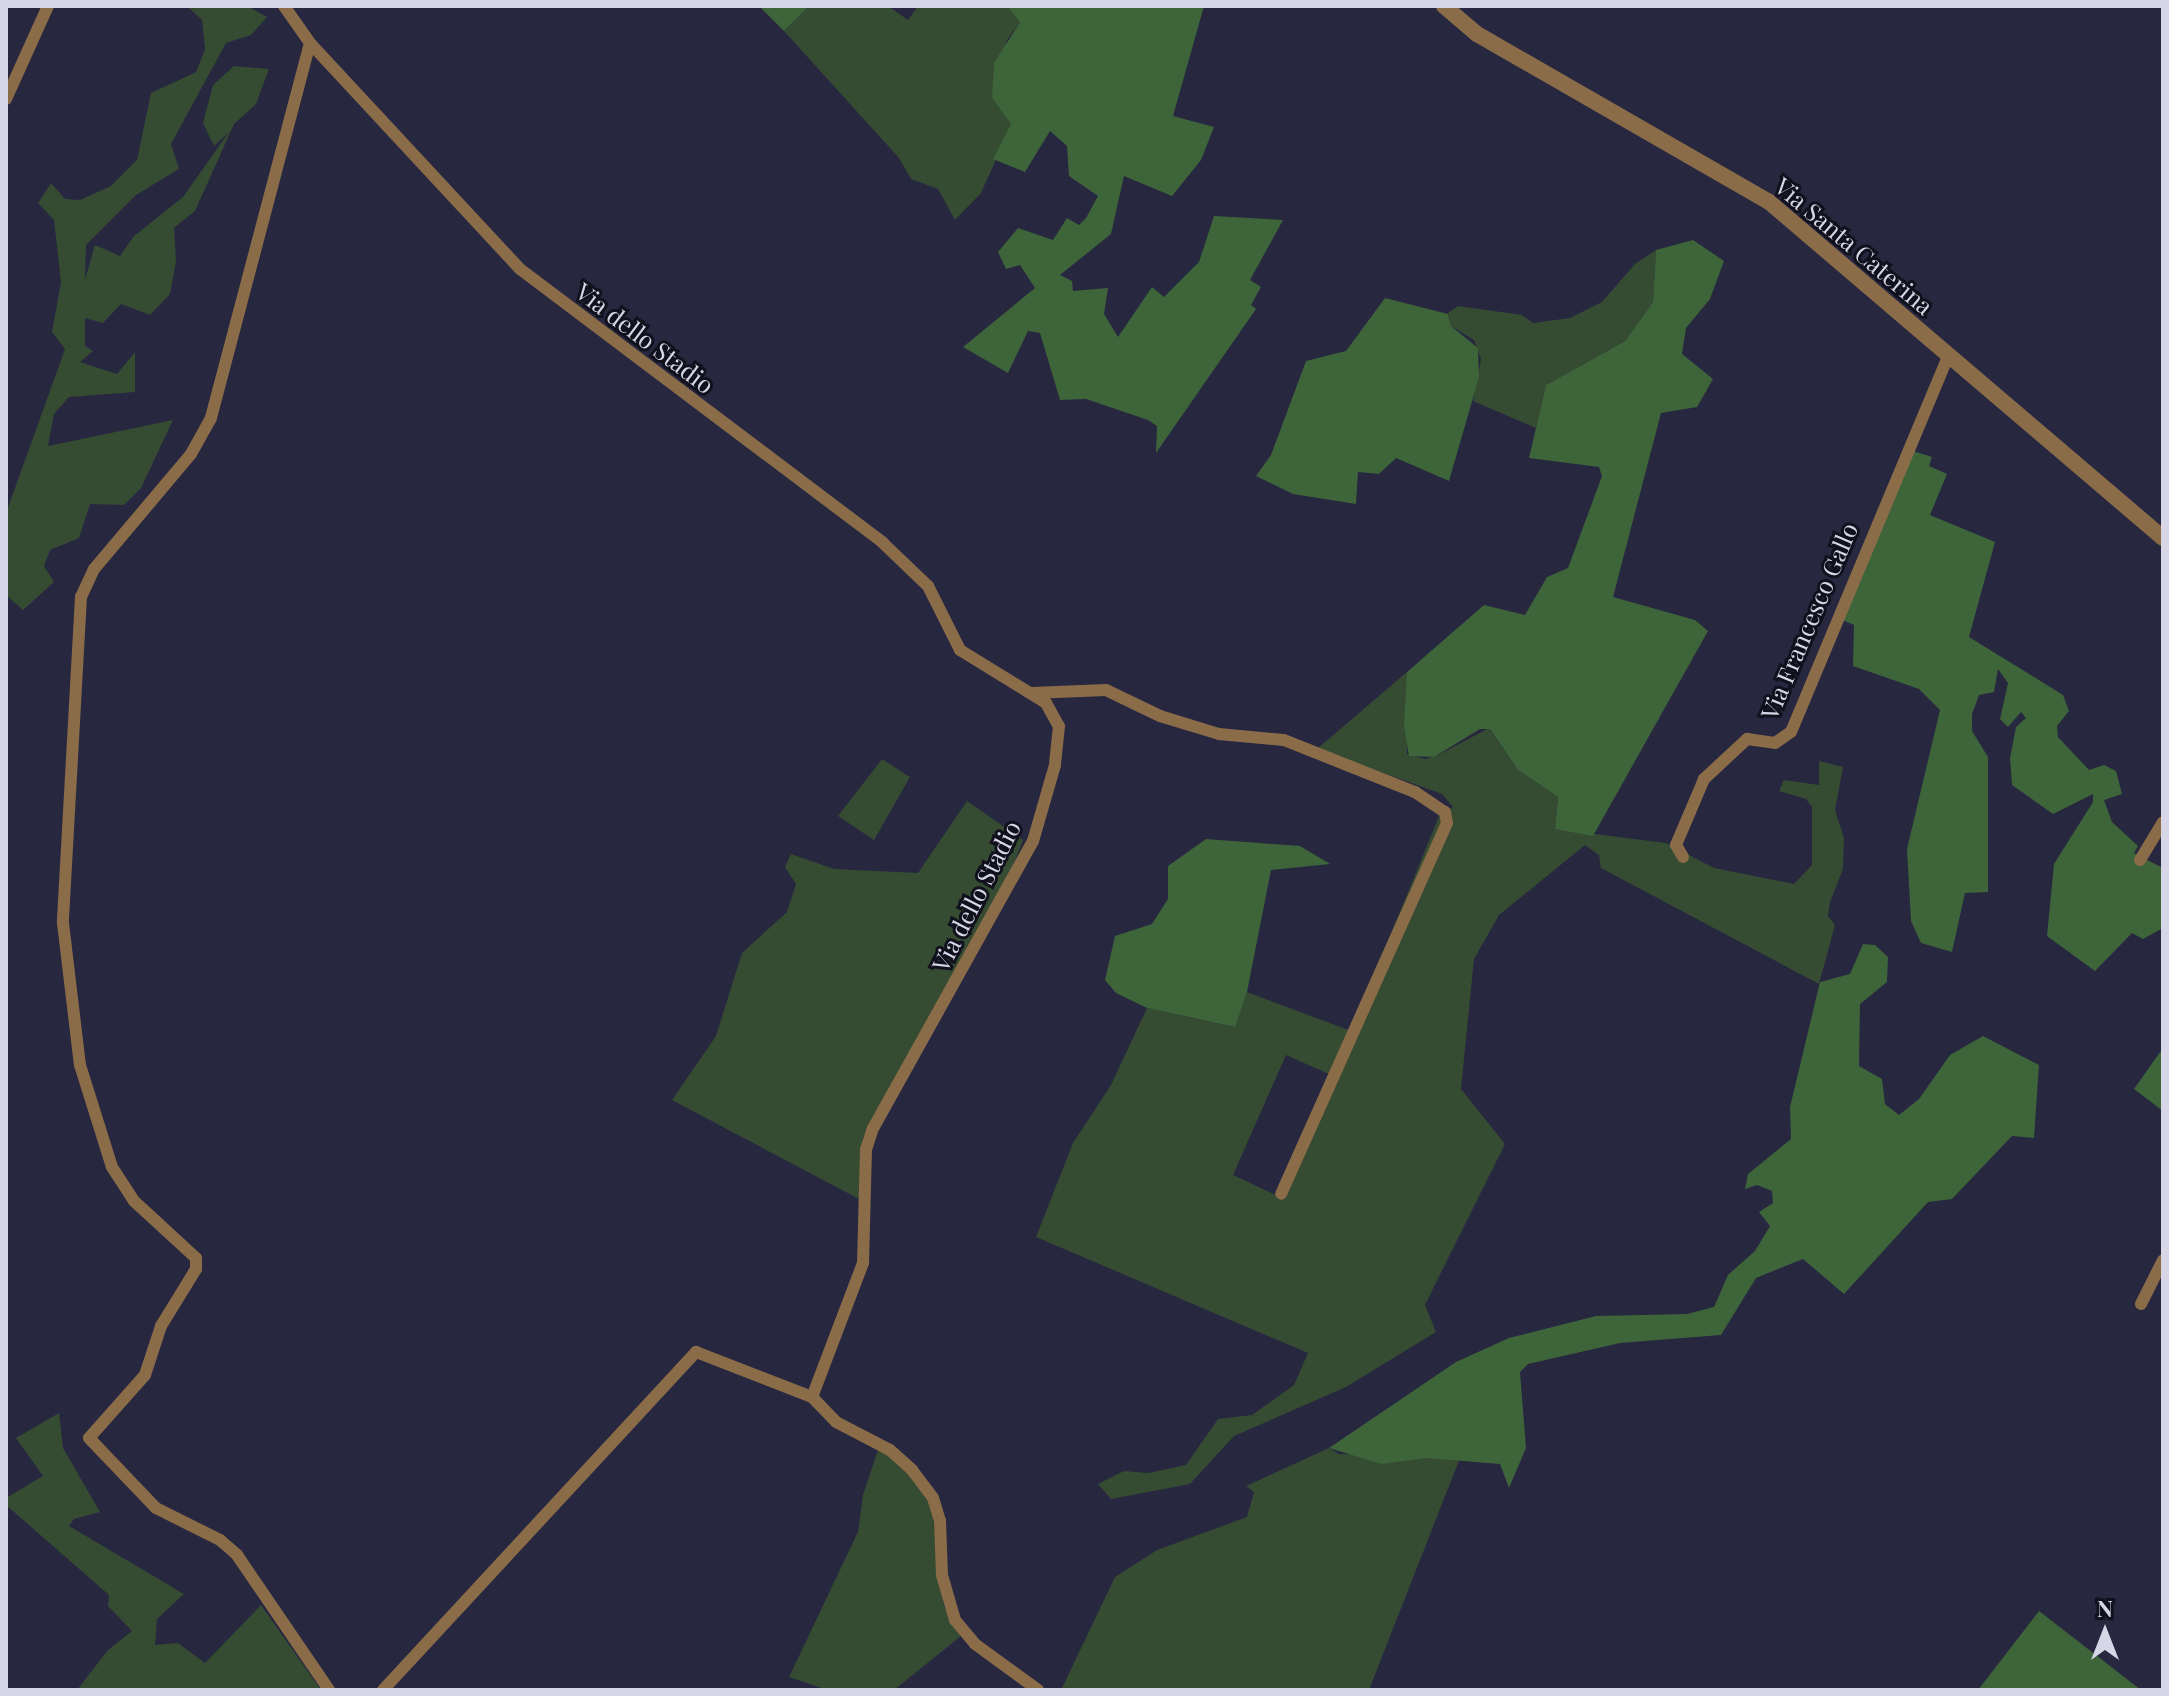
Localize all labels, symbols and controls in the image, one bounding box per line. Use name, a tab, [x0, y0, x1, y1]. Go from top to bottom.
street label: Via Santa Caterina	[1769, 171, 1939, 321]
street label: Via dello Stadio	[570, 277, 720, 399]
street label: Via Francesco Gallo	[1755, 518, 1863, 724]
street label: Via dello Stadio	[926, 816, 1026, 976]
north arrow	[2065, 1592, 2145, 1672]
text: N	[2097, 1593, 2113, 1623]

